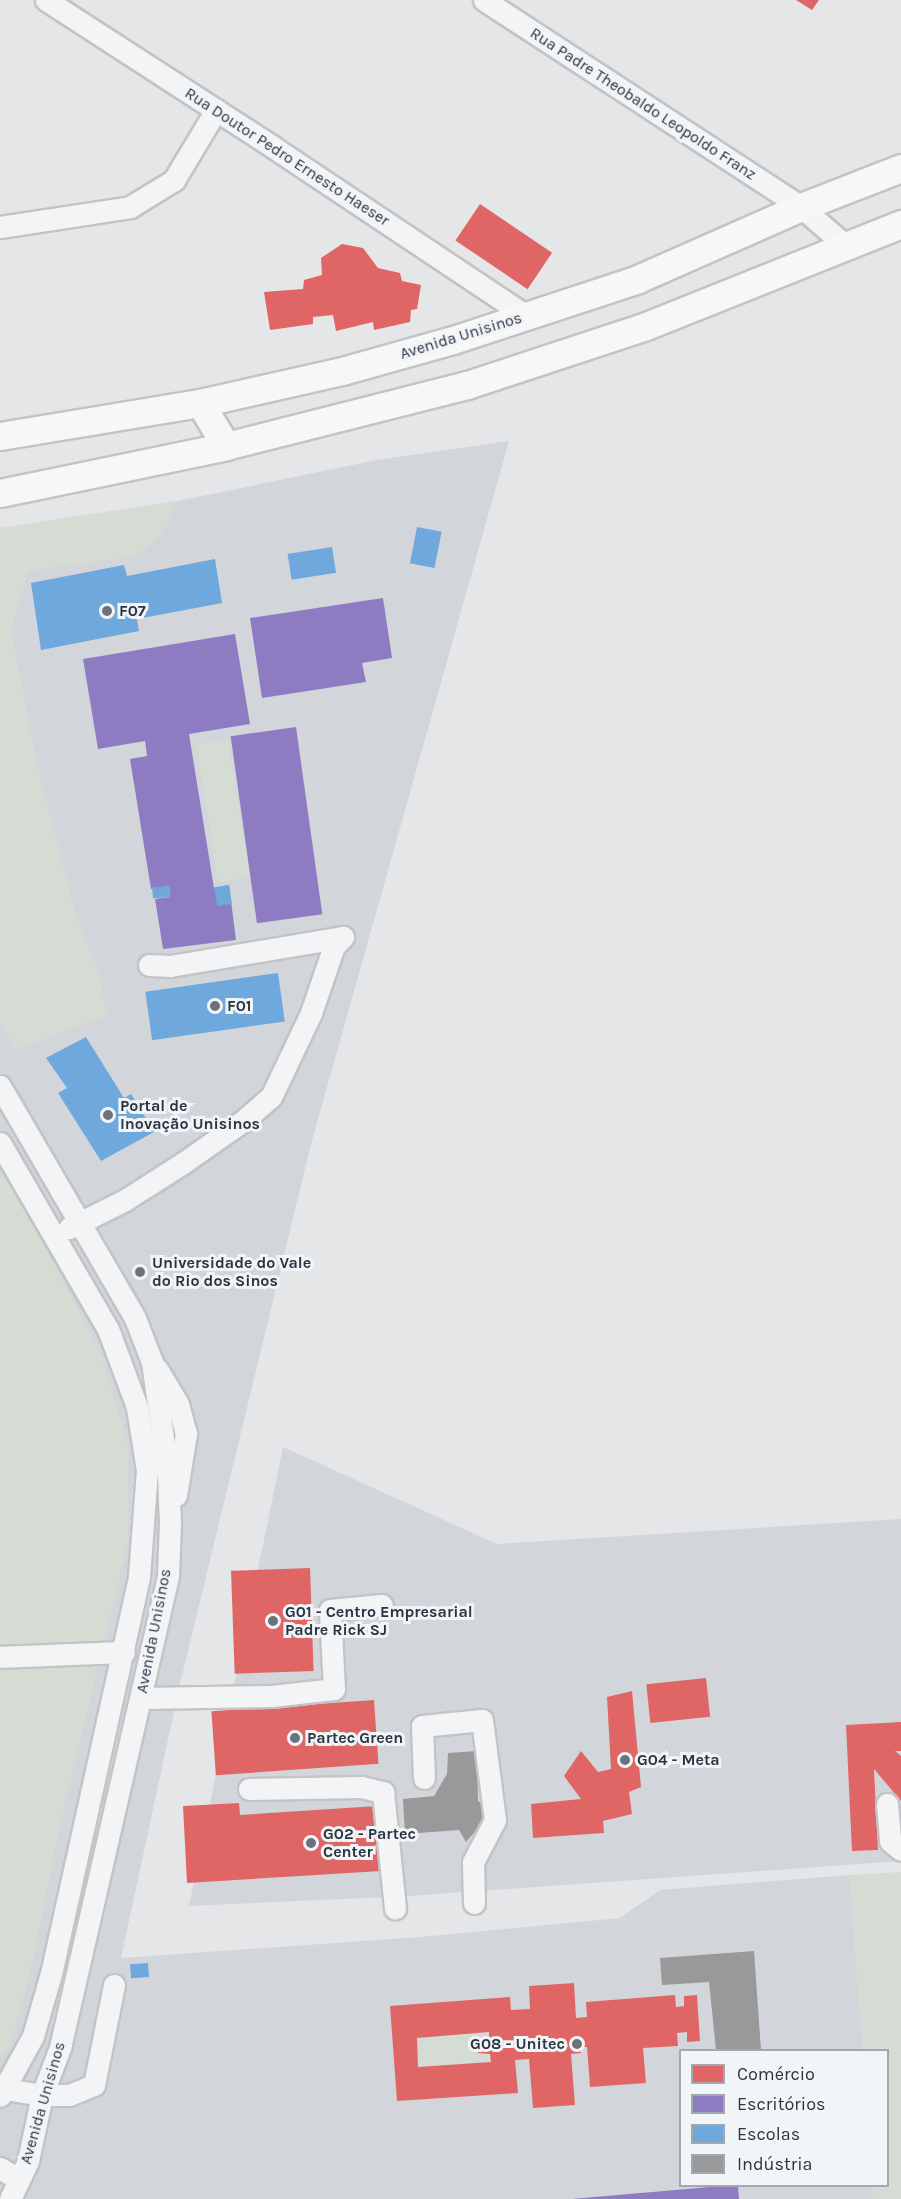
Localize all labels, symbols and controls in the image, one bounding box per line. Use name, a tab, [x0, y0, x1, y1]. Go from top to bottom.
street label: Rua Padre Theobaldo Leopoldo Franz	[526, 24, 760, 184]
street label: Rua Doutor Pedro Ernesto Haeser	[181, 84, 393, 230]
street label: Avenida Unisinos	[398, 308, 524, 364]
place label: F07	[119, 601, 146, 621]
marker: F07	[100, 604, 114, 618]
place label: F01	[227, 996, 252, 1016]
marker: F01	[208, 999, 222, 1013]
place label: Portal de Inovação Unisinos	[120, 1096, 260, 1134]
marker: Portal de Inovação Unisinos	[101, 1108, 115, 1122]
place label: Universidade do Vale do Rio dos Sinos	[152, 1253, 311, 1291]
marker: Universidade do Vale do Rio dos Sinos	[133, 1265, 147, 1279]
street label: Avenida Unisinos	[133, 1567, 175, 1695]
place label: G01 - Centro Empresarial Padre Rick SJ	[285, 1602, 473, 1640]
marker: G01 - Centro Empresarial Padre Rick SJ	[266, 1614, 280, 1628]
place label: Partec Green	[307, 1728, 403, 1748]
marker: Partec Green	[288, 1731, 302, 1745]
place label: G04 - Meta	[637, 1750, 720, 1770]
marker: G04 - Meta	[618, 1753, 632, 1767]
place label: G02 - Partec Center	[323, 1824, 416, 1862]
marker: G02 - Partec Center	[304, 1836, 318, 1850]
place label: G08 - Unitec	[470, 2034, 565, 2054]
marker: G08 - Unitec	[570, 2037, 584, 2051]
street label: Avenida Unisinos	[16, 2040, 70, 2166]
legend	[679, 2049, 889, 2187]
text: Comércio	[737, 2063, 815, 2085]
text: Escritórios	[737, 2093, 826, 2115]
text: Escolas	[737, 2123, 800, 2145]
text: Indústria	[737, 2153, 812, 2175]

